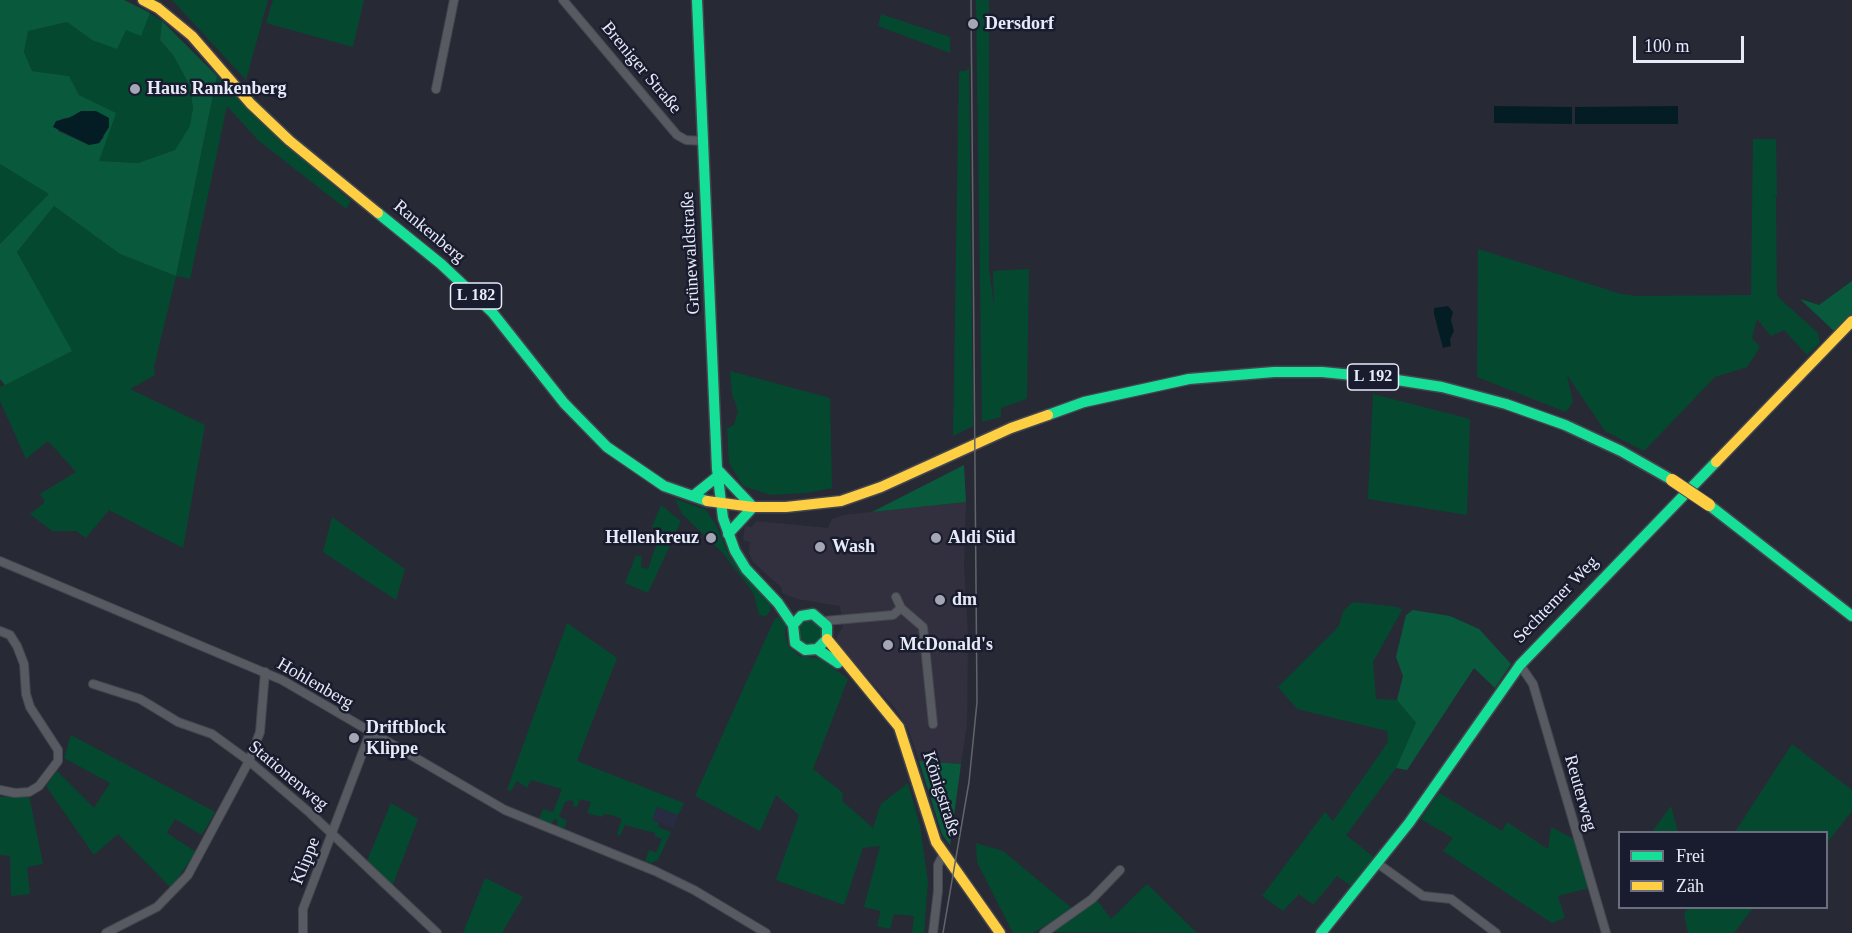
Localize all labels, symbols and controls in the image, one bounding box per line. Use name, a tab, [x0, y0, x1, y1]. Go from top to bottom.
place label: Dersdorf	[985, 13, 1054, 35]
marker: Dersdorf	[966, 17, 980, 31]
street label: Breniger Straße	[596, 18, 686, 118]
scale bar	[1636, 24, 1747, 62]
text: 100 m	[1644, 36, 1690, 56]
place label: Haus Rankenberg	[147, 78, 287, 100]
marker: Haus Rankenberg	[128, 82, 142, 96]
street label: Grünewaldstraße	[677, 191, 705, 315]
street label: Rankenberg	[389, 196, 469, 268]
road number: L 182	[450, 283, 502, 309]
road number: L 192	[1348, 364, 1398, 390]
place label: Hellenkreuz	[605, 527, 699, 549]
place label: Aldi Süd	[948, 527, 1016, 549]
marker: Hellenkreuz	[704, 531, 718, 545]
marker: Aldi Süd	[929, 531, 943, 545]
place label: Wash	[832, 536, 875, 558]
marker: Wash	[813, 540, 827, 554]
street label: Sechtemer Weg	[1509, 552, 1603, 648]
place label: dm	[952, 589, 977, 611]
marker: dm	[933, 593, 947, 607]
place label: McDonald's	[900, 634, 993, 656]
marker: McDonald's	[881, 638, 895, 652]
street label: Hohlenberg	[273, 653, 357, 715]
place label: Driftblock Klippe	[366, 717, 446, 760]
marker: Driftblock Klippe	[347, 731, 361, 745]
street label: Stationenweg	[244, 736, 332, 816]
street label: Königstraße	[917, 749, 965, 839]
street label: Reuterweg	[1559, 753, 1601, 833]
legend	[1618, 831, 1828, 909]
street label: Klippe	[287, 834, 325, 888]
text: Frei	[1676, 846, 1705, 866]
text: Zäh	[1676, 876, 1704, 896]

